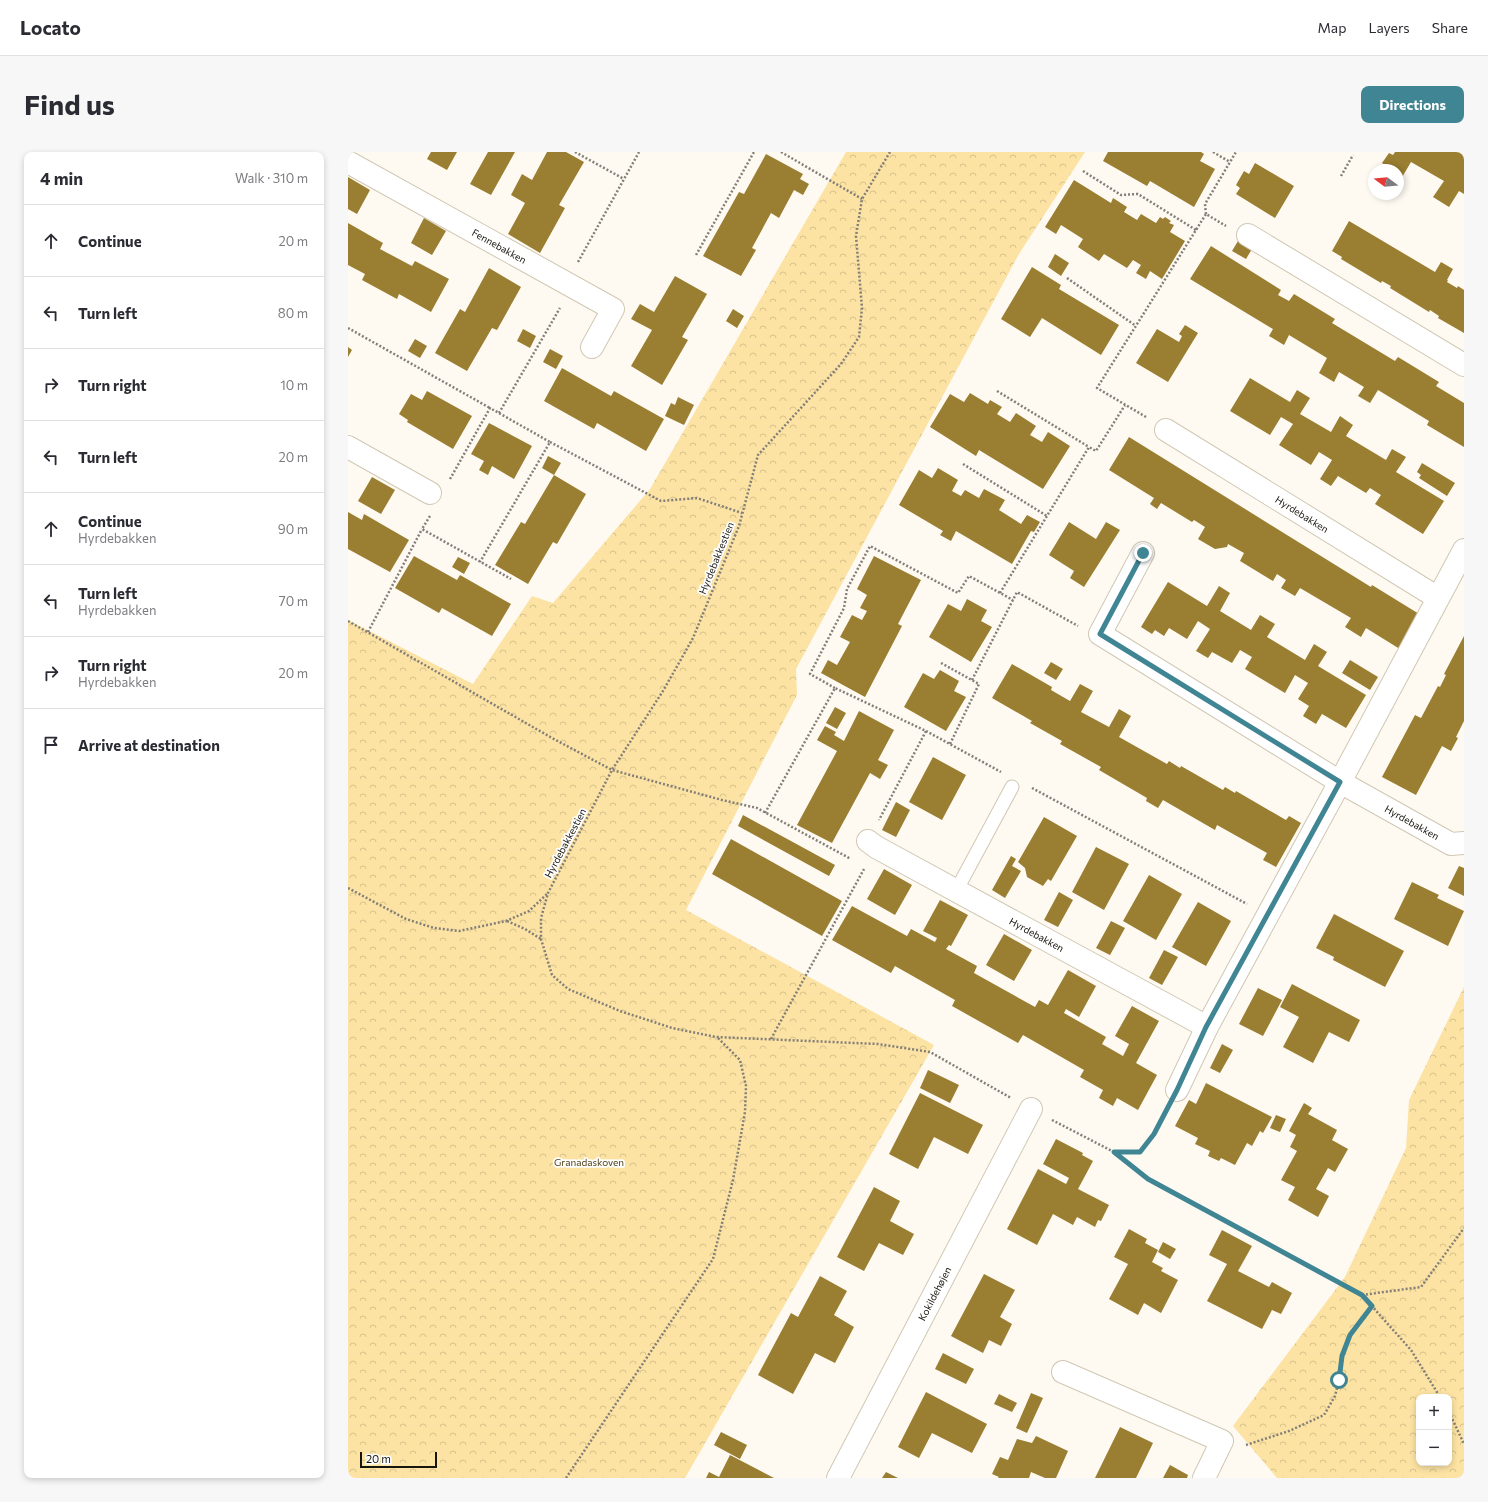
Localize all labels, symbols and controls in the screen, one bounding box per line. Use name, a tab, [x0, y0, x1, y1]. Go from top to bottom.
text: Locato	[20, 16, 81, 39]
text: Map	[1318, 19, 1346, 36]
text: Layers	[1368, 19, 1410, 36]
text: Share	[1432, 19, 1468, 36]
button: Directions	[1361, 86, 1464, 123]
text: Find us	[24, 87, 115, 121]
north arrow	[1368, 164, 1404, 200]
text: 4 min	[40, 168, 83, 189]
text: Walk · 310 m	[235, 170, 308, 186]
street label: Fennebakken	[470, 226, 529, 266]
icon: ahead	[40, 230, 62, 252]
text: Continue	[78, 232, 142, 250]
text: 20 m	[279, 233, 308, 249]
icon: left	[40, 302, 62, 324]
text: Turn left	[78, 304, 137, 322]
text: 80 m	[278, 305, 308, 321]
icon: right	[40, 374, 62, 396]
text: Turn right	[78, 376, 147, 394]
text: 10 m	[280, 377, 308, 393]
icon: left	[40, 446, 62, 468]
text: Turn left	[78, 448, 137, 466]
text: 20 m	[279, 449, 308, 465]
street label: Hyrdebakken	[1273, 493, 1331, 535]
text: Continue	[78, 512, 142, 530]
icon: ahead	[40, 518, 62, 540]
street label: Hyrdebakkestien	[696, 520, 736, 596]
text: 90 m	[278, 521, 308, 537]
text: Hyrdebakken	[78, 530, 156, 546]
route end	[1134, 544, 1152, 562]
text: Turn left	[78, 584, 137, 602]
icon: left	[40, 590, 62, 612]
text: 70 m	[279, 593, 308, 609]
text: Hyrdebakken	[78, 602, 156, 618]
text: Turn right	[78, 656, 147, 674]
icon: right	[40, 662, 62, 684]
text: 20 m	[279, 665, 308, 681]
text: Hyrdebakken	[78, 674, 156, 690]
icon: arrive	[40, 734, 62, 756]
text: Arrive at destination	[78, 736, 220, 754]
street label: Hyrdebakken	[1383, 802, 1441, 842]
street label: Hyrdebakkestien	[542, 806, 588, 880]
street label: Hyrdebakken	[1007, 915, 1066, 954]
park label: Granadaskoven	[554, 1156, 624, 1168]
street label: Kokildehøjen	[915, 1265, 953, 1323]
route start	[1330, 1371, 1348, 1389]
map controls	[1416, 1394, 1452, 1466]
button: +	[1416, 1394, 1452, 1430]
button: −	[1416, 1430, 1452, 1466]
scale bar	[360, 1450, 437, 1469]
text: 20 m	[366, 1452, 391, 1465]

